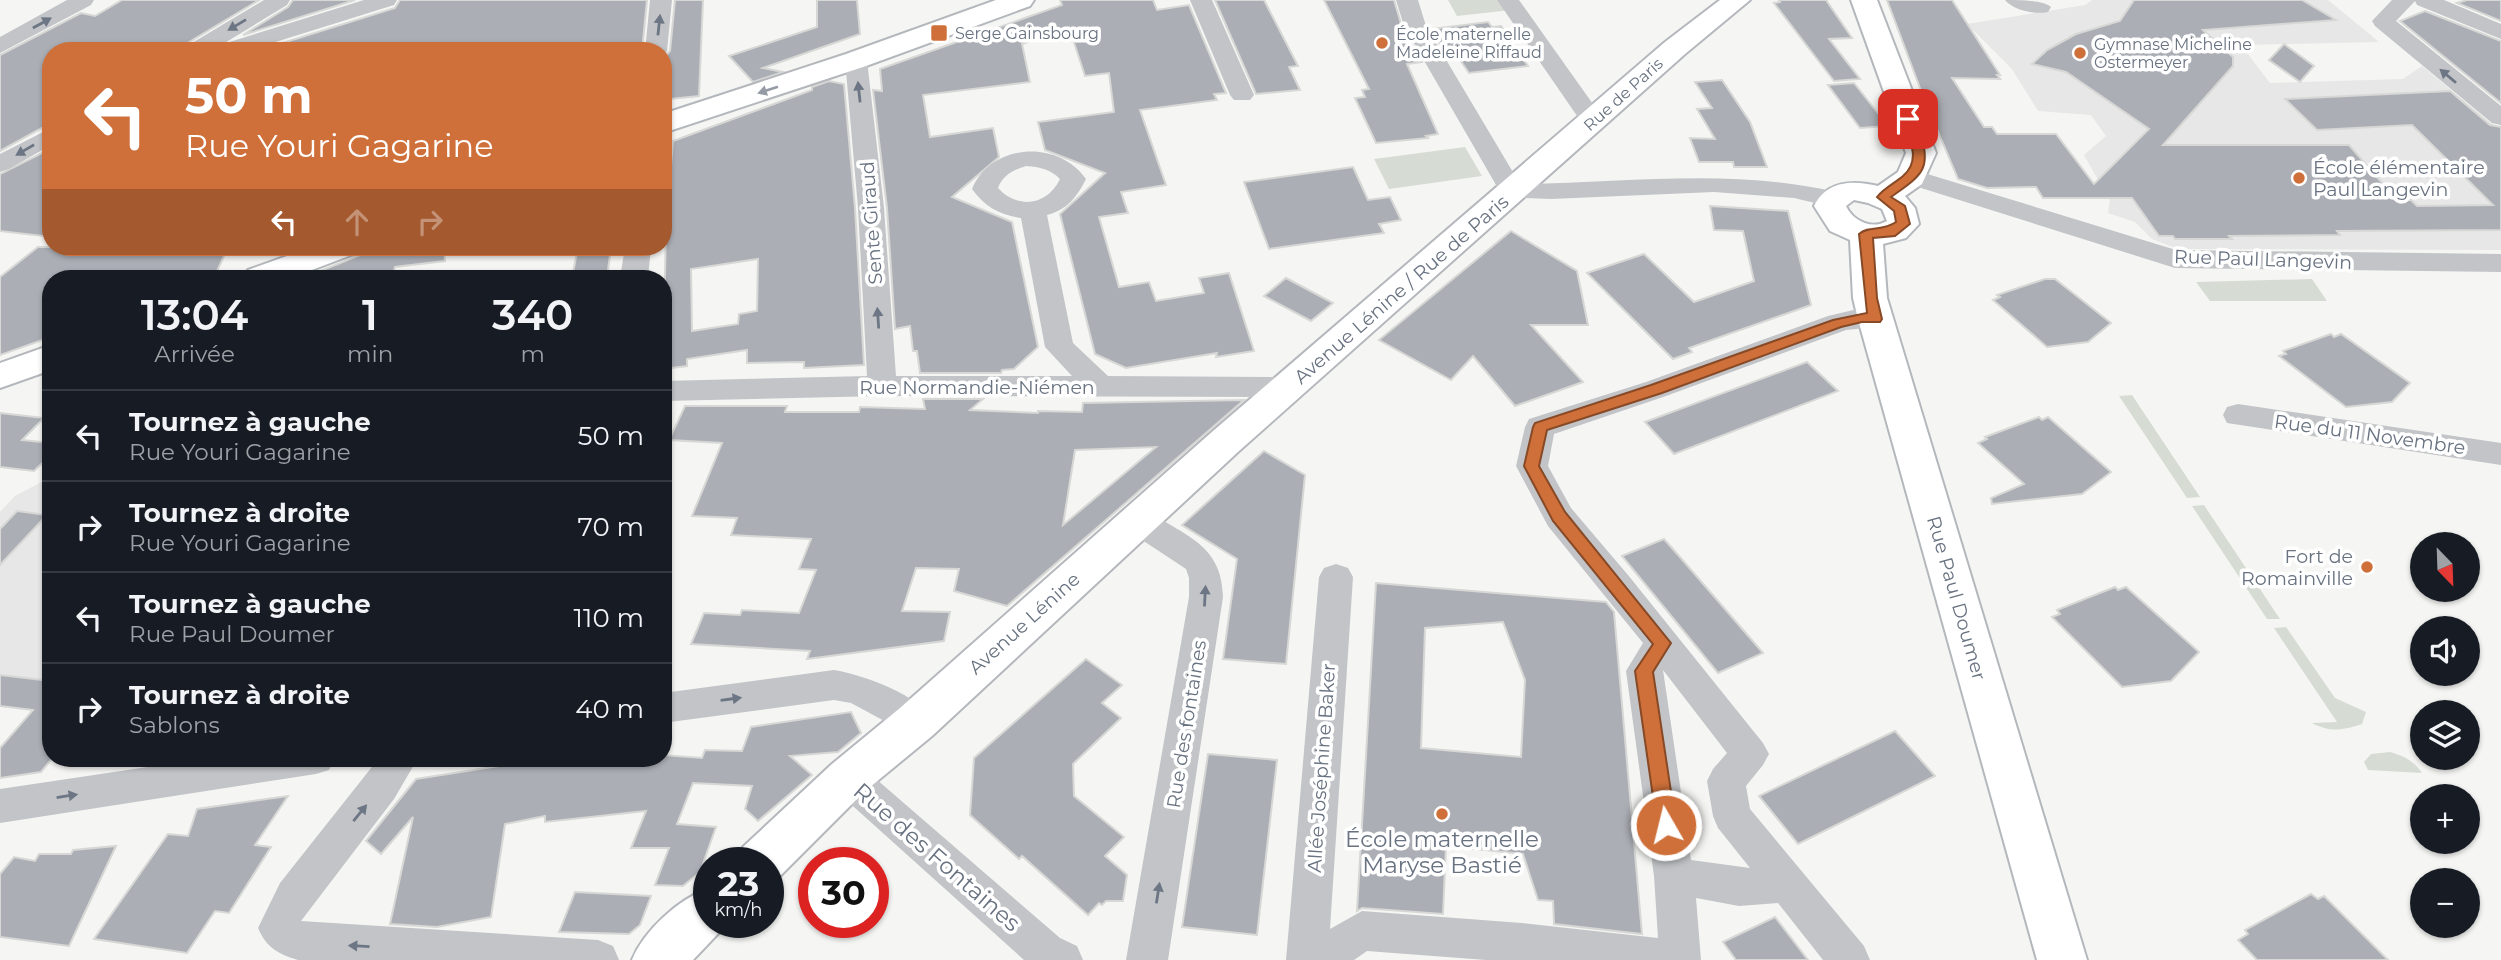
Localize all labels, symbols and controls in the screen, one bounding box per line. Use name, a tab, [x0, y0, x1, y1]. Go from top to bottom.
one-way arrow	[654, 14, 665, 36]
one-way arrow	[32, 17, 51, 29]
one-way arrow	[228, 19, 247, 32]
marker: Serge Gainsbourg	[929, 23, 949, 43]
place label: Serge Gainsbourg	[955, 24, 1099, 43]
place label: École maternelle Madeleine Riffaud	[1396, 25, 1542, 62]
marker: École maternelle Madeleine Riffaud	[1374, 35, 1390, 51]
place label: Gymnase Micheline Ostermeyer	[2094, 35, 2252, 72]
marker: Gymnase Micheline Ostermeyer	[2072, 45, 2088, 61]
street label: Rue de Paris	[1580, 54, 1667, 135]
text: 50 m	[185, 66, 313, 125]
one-way arrow	[2439, 69, 2456, 84]
icon: left	[70, 70, 161, 161]
one-way arrow	[854, 80, 865, 102]
one-way arrow	[758, 85, 779, 96]
pin	[1878, 89, 1938, 149]
icon: arrive	[1889, 100, 1927, 138]
text: Rue Youri Gagarine	[185, 126, 493, 165]
one-way arrow	[16, 144, 35, 156]
place label: École élémentaire Paul Langevin	[2313, 156, 2485, 201]
street label: Sente Giraud	[856, 161, 887, 285]
marker: École élémentaire Paul Langevin	[2291, 170, 2307, 186]
street label: Avenue Lénine / Rue de Paris	[1289, 190, 1513, 389]
icon: left	[265, 203, 303, 241]
icon: ahead	[338, 203, 376, 241]
icon: right	[411, 203, 449, 241]
street label: Rue Paul Langevin	[2174, 245, 2352, 274]
text: 13:04	[141, 289, 248, 341]
text: 1	[362, 289, 378, 341]
text: 340	[492, 289, 573, 341]
one-way arrow	[872, 307, 883, 329]
text: Arrivée	[154, 340, 235, 368]
text: min	[347, 340, 393, 368]
text: m	[520, 340, 545, 368]
street label: Rue Normandie-Niémen	[859, 376, 1095, 399]
text: Tournez à gauche	[129, 406, 371, 438]
street label: Rue du 11 Novembre	[2273, 410, 2467, 459]
icon: left	[70, 417, 108, 455]
text: 50 m	[578, 420, 644, 452]
text: Rue Youri Gagarine	[129, 438, 351, 466]
text: Tournez à droite	[129, 497, 350, 529]
icon: right	[70, 508, 108, 546]
text: 70 m	[578, 511, 644, 543]
street label: Rue Paul Doumer	[1922, 513, 1991, 683]
text: Rue Youri Gagarine	[129, 529, 351, 557]
north arrow	[2410, 532, 2480, 602]
map controls	[2410, 532, 2480, 938]
place label: Fort de Romainville	[2241, 545, 2353, 590]
marker: Fort de Romainville	[2359, 559, 2375, 575]
street label: Avenue Lénine	[964, 567, 1085, 679]
one-way arrow	[1200, 584, 1211, 606]
text: Tournez à gauche	[129, 588, 371, 620]
icon: left	[70, 599, 108, 637]
text: 110 m	[574, 602, 644, 634]
button: sound	[2410, 616, 2480, 686]
text: Rue Paul Doumer	[129, 620, 335, 648]
street label: Rue des fontaines	[1162, 638, 1211, 810]
street label: Allée Joséphine Baker	[1303, 663, 1340, 873]
text: Tournez à droite	[129, 679, 350, 711]
icon: right	[70, 690, 108, 728]
text: 40 m	[575, 693, 644, 725]
one-way arrow	[720, 694, 742, 705]
button: layers	[2410, 700, 2480, 770]
text: Sablons	[129, 711, 220, 739]
street label: Rue des Fontaines	[848, 777, 1026, 937]
button: +	[2410, 784, 2480, 854]
position arrow	[1629, 788, 1703, 862]
one-way arrow	[57, 790, 79, 801]
one-way arrow	[353, 804, 368, 822]
marker: École maternelle Maryse Bastié	[1434, 806, 1450, 822]
place label: École maternelle Maryse Bastié	[1345, 825, 1539, 879]
speed limit sign: 30	[798, 847, 889, 938]
text: 23	[718, 862, 759, 905]
button: −	[2410, 868, 2480, 938]
one-way arrow	[1153, 882, 1164, 904]
text: km/h	[714, 899, 763, 921]
one-way arrow	[348, 940, 370, 951]

